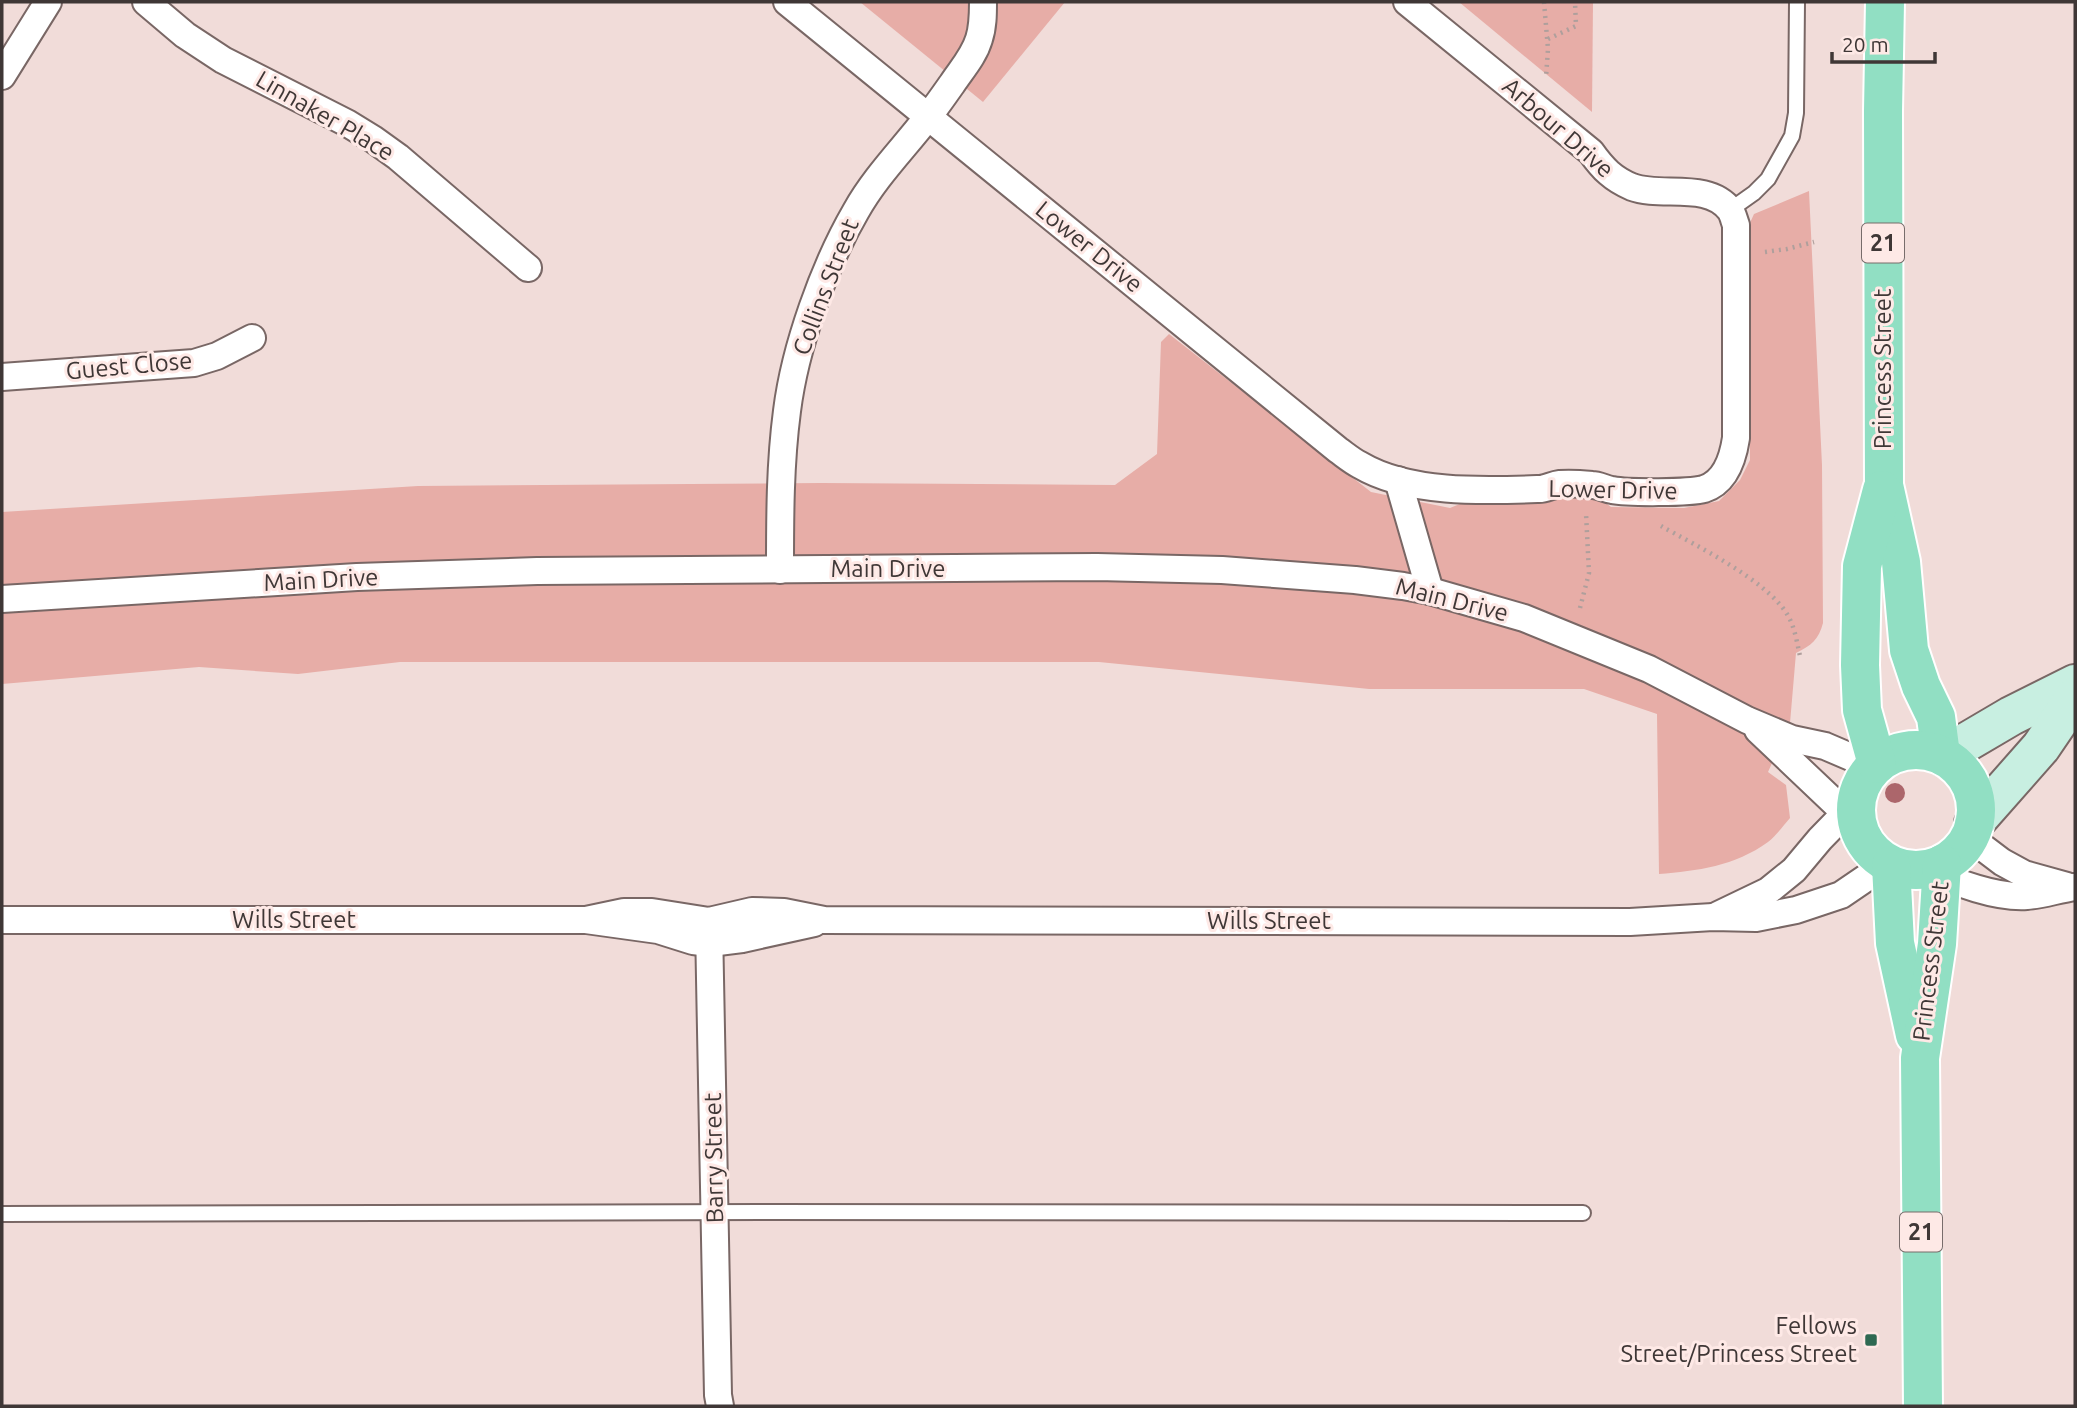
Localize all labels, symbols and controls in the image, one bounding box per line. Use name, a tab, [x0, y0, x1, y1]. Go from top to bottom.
scale bar	[1832, 21, 1935, 65]
text: 20 m	[1842, 32, 1889, 56]
street label: Linnaker Place	[252, 65, 399, 166]
street label: Arbour Drive	[1497, 72, 1619, 183]
street label: Lower Drive	[1031, 195, 1148, 298]
street label: Collins Street	[787, 214, 864, 359]
road number: 21	[1862, 224, 1904, 262]
street label: Princess Street	[1869, 288, 1896, 449]
street label: Guest Close	[65, 347, 193, 384]
street label: Lower Drive	[1548, 475, 1678, 504]
street label: Main Drive	[831, 555, 945, 582]
street label: Main Drive	[263, 563, 379, 596]
street label: Main Drive	[1393, 573, 1511, 627]
street label: Princess Street	[1907, 879, 1954, 1042]
street label: Wills Street	[232, 906, 357, 933]
street label: Wills Street	[1207, 907, 1332, 934]
street label: Barry Street	[699, 1092, 728, 1223]
road number: 21	[1900, 1212, 1942, 1252]
place label: Fellows Street/Princess Street	[1621, 1312, 1858, 1367]
marker: Fellows Street/Princess Street	[1863, 1332, 1879, 1348]

